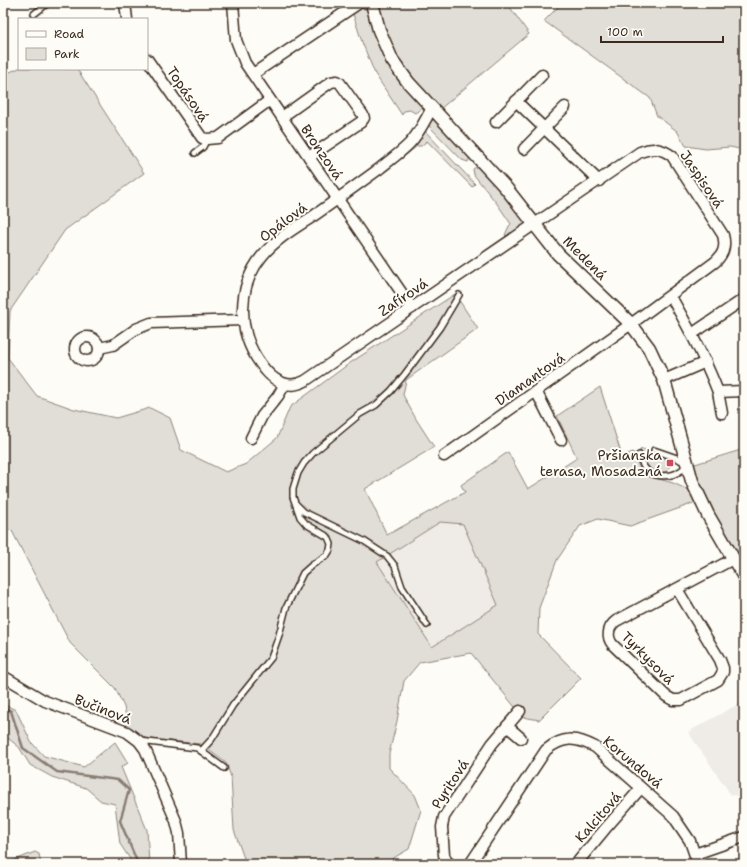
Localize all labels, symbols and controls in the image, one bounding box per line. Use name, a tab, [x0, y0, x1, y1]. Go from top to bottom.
legend	[18, 18, 148, 70]
scale bar	[601, 18, 723, 44]
text: 100 m	[607, 24, 643, 40]
text: Road	[54, 26, 85, 42]
text: Park	[54, 46, 80, 62]
street label: Topásová	[163, 63, 213, 125]
street label: Bronzová	[297, 121, 347, 183]
street label: Jaspisová	[676, 147, 728, 212]
street label: Opálová	[256, 198, 311, 246]
street label: Medená	[559, 232, 611, 284]
street label: Zafírová	[375, 274, 431, 320]
street label: Diamantová	[492, 348, 568, 410]
place label: Pršianska terasa, Mosadzná	[540, 446, 662, 480]
marker: Pršianska terasa, Mosadzná	[665, 458, 675, 468]
street label: Tyrkysová	[618, 628, 679, 689]
street label: Bučinová	[72, 690, 134, 728]
street label: Korundová	[599, 732, 667, 792]
street label: Pyritová	[427, 756, 473, 812]
street label: Kalcitová	[571, 788, 625, 846]

